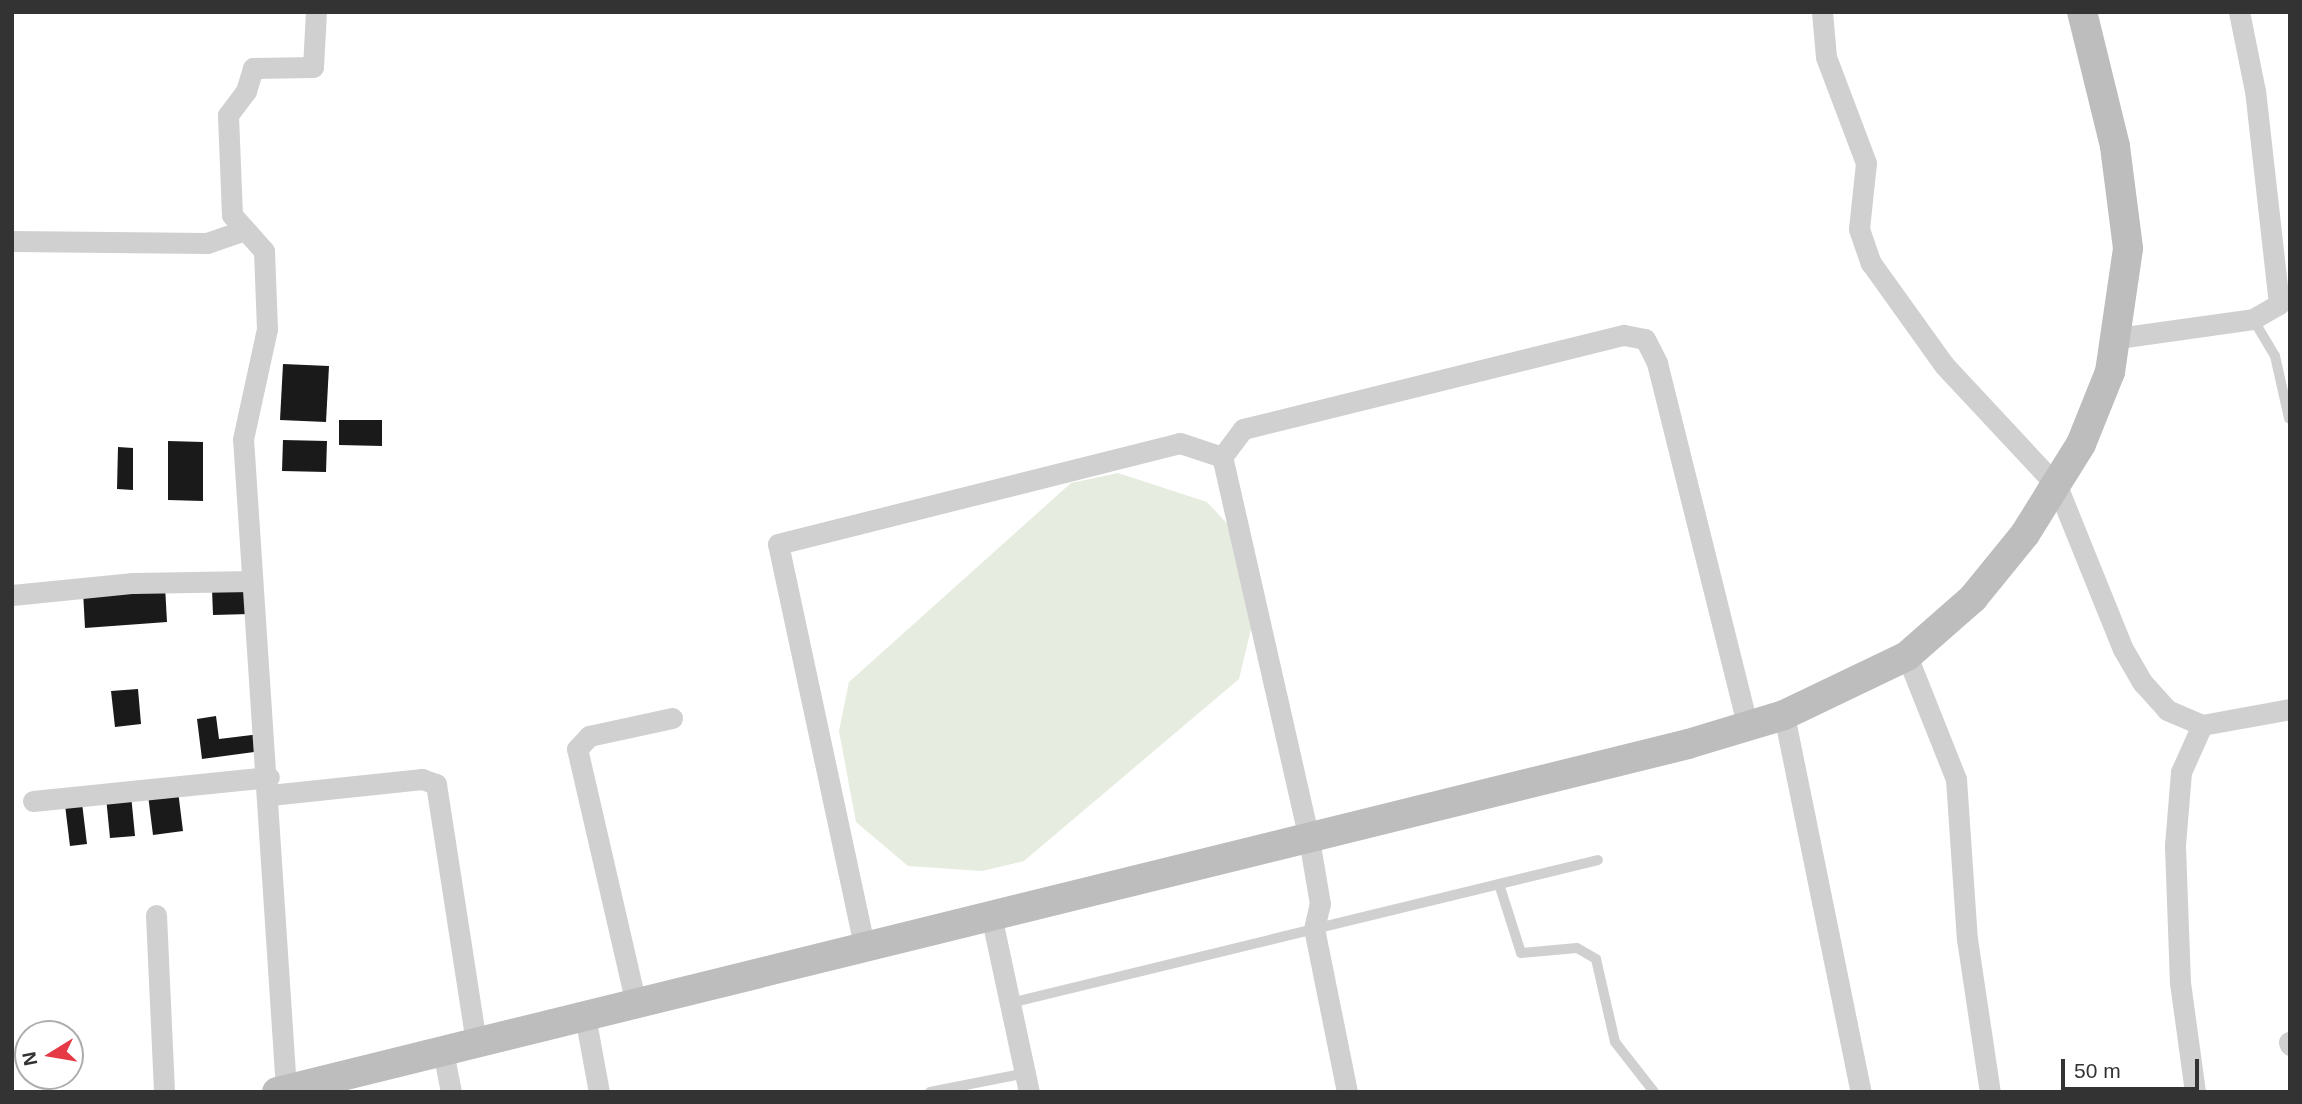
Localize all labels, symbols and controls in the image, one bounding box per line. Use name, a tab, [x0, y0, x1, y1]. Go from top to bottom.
north arrow	[14, 1020, 84, 1090]
scale bar	[2064, 1044, 2202, 1088]
text: N	[18, 1050, 41, 1067]
text: 50 m	[2074, 1059, 2121, 1082]

